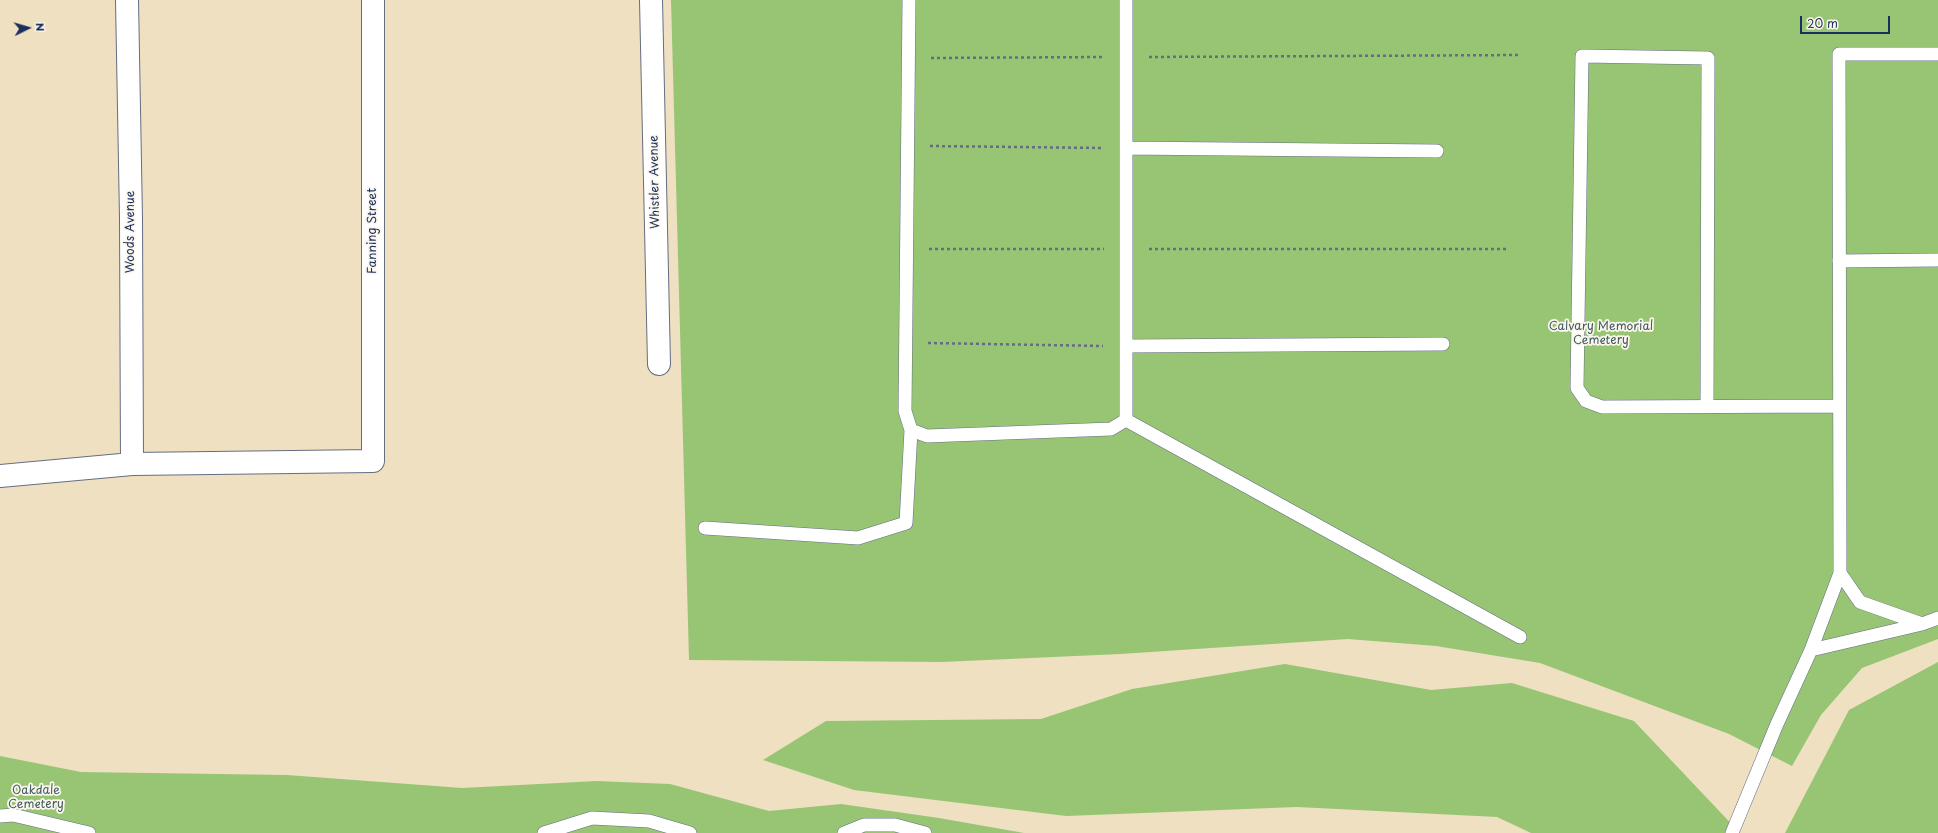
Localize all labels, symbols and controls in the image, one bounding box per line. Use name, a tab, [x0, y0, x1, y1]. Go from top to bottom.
north arrow	[8, 8, 48, 48]
scale bar	[1802, 8, 1892, 34]
text: 20 m	[1807, 14, 1838, 32]
text: N	[32, 22, 49, 32]
street label: Whistler Avenue	[647, 135, 663, 229]
street label: Fanning Street	[366, 188, 380, 274]
street label: Woods Avenue	[124, 191, 138, 273]
park label: Calvary Memorial Cemetery	[1549, 320, 1653, 348]
park label: Oakdale Cemetery	[8, 784, 64, 812]

